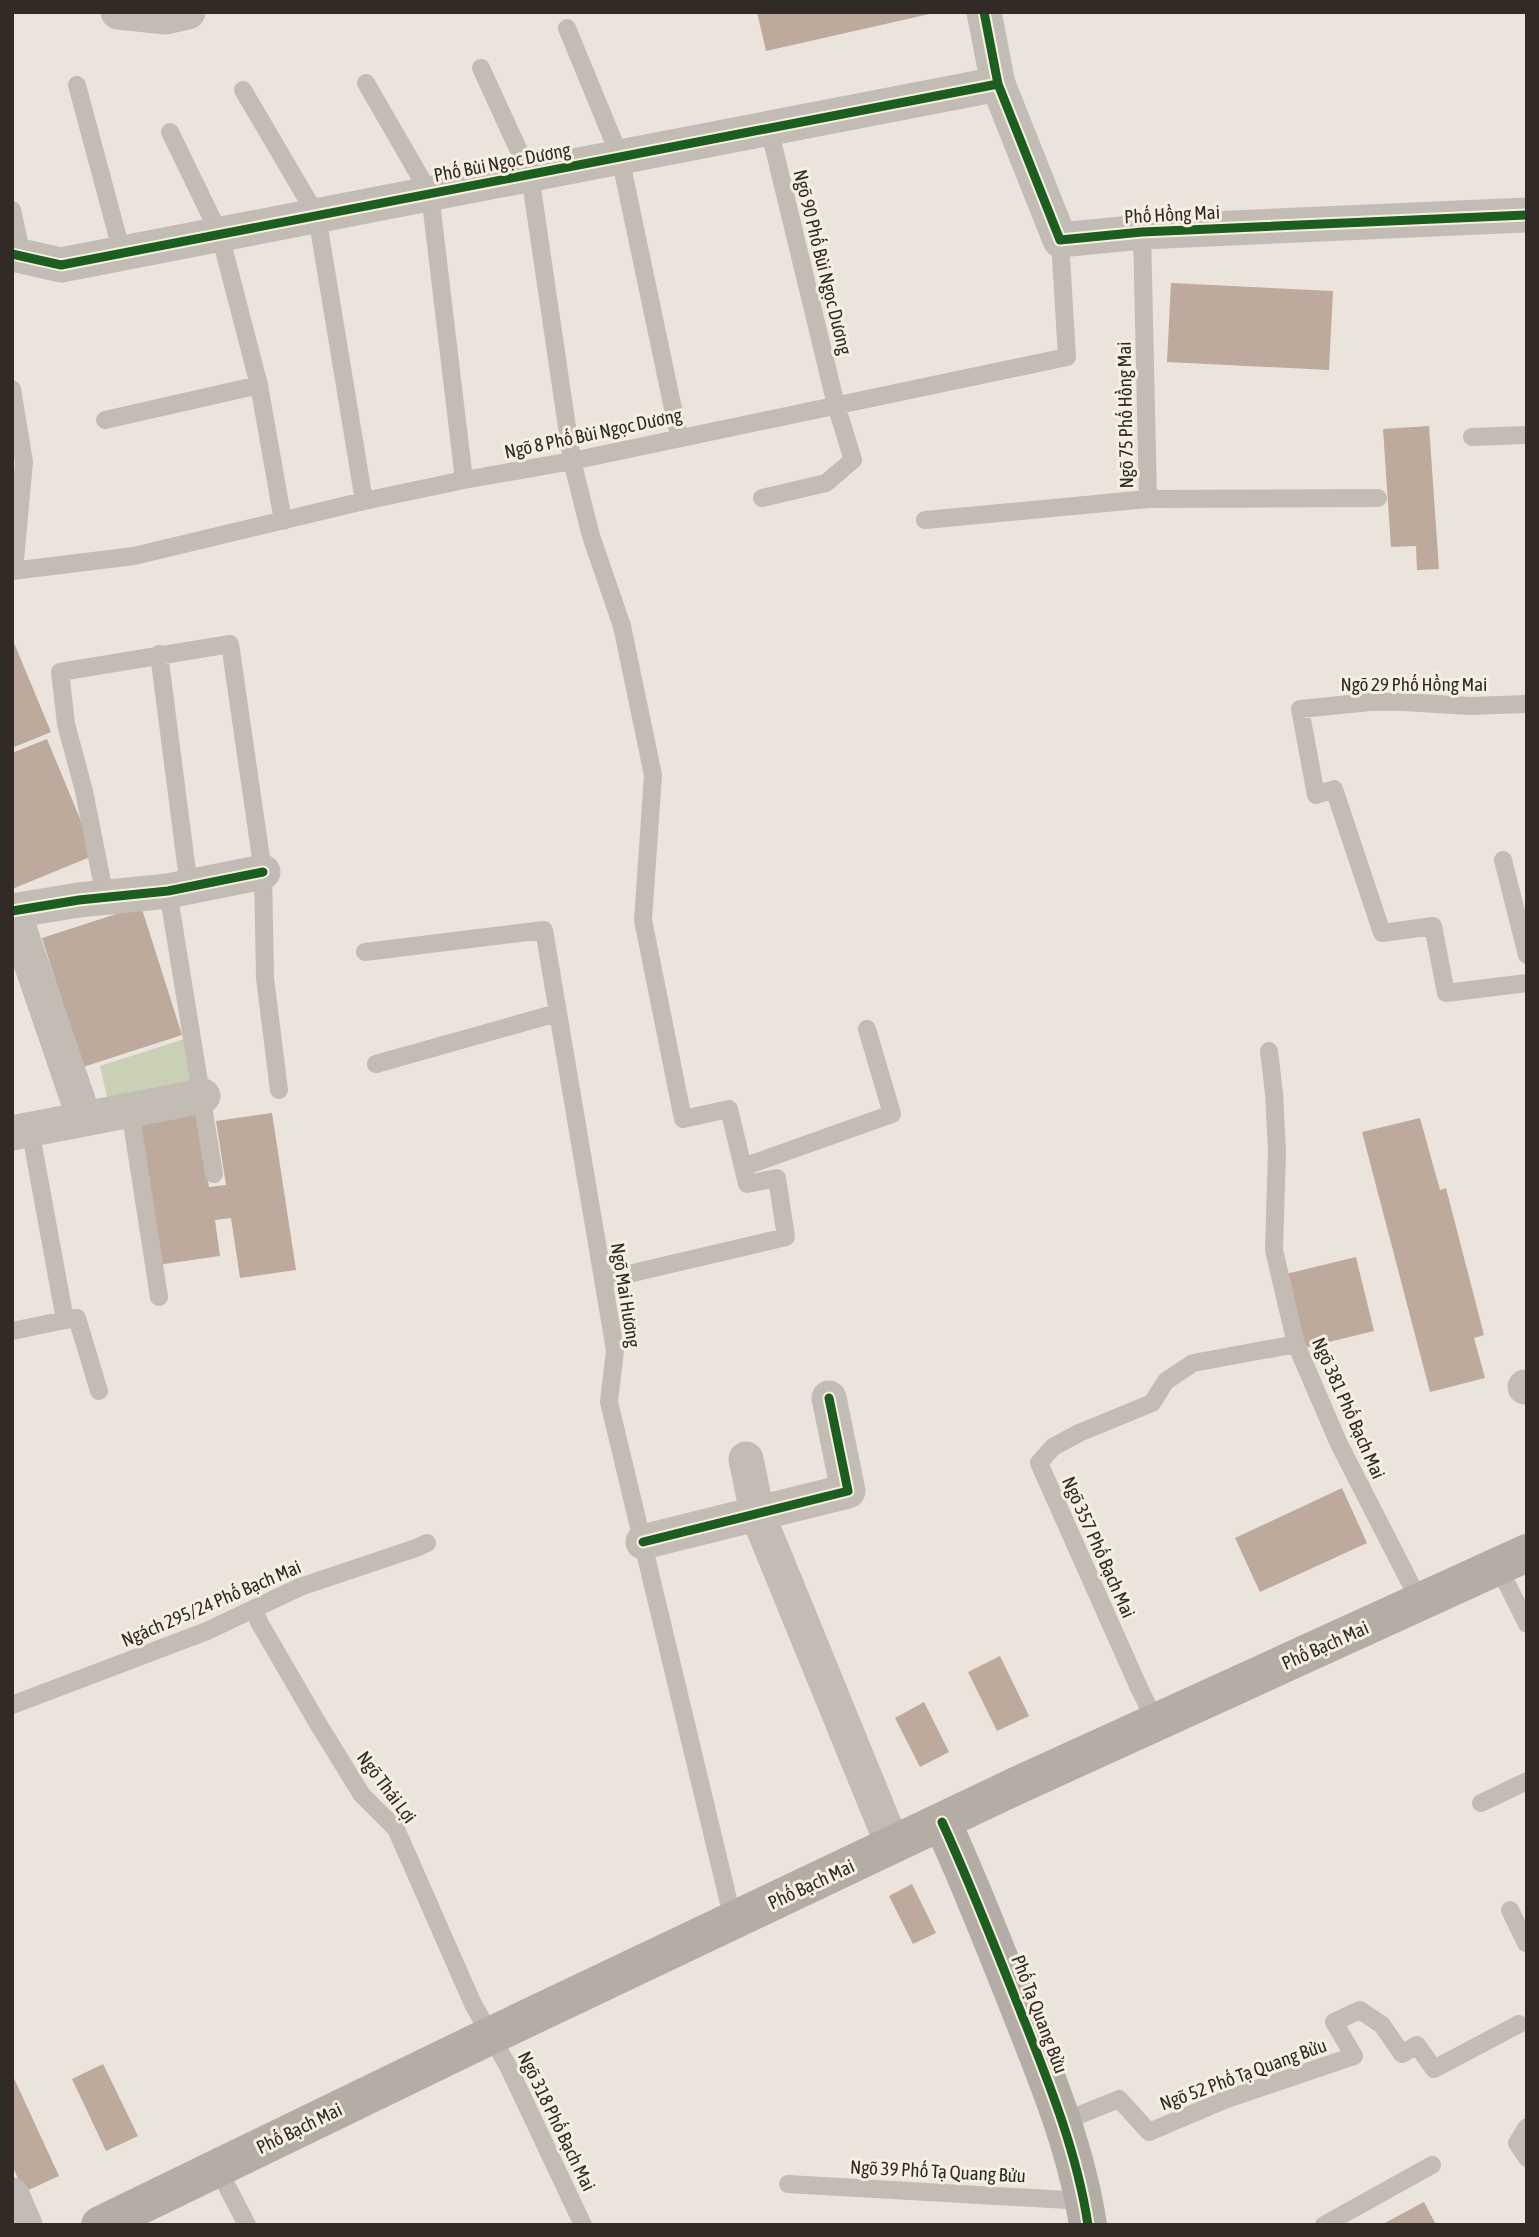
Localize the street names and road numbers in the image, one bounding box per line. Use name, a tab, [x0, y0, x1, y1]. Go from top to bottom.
street label: Phố Bùi Ngọc Dương	[432, 138, 573, 186]
street label: Ngõ 90 Phố Bùi Ngọc Dương	[789, 167, 857, 358]
street label: Phố Hồng Mai	[1124, 201, 1220, 227]
street label: Ngõ 75 Phố Hồng Mai	[1113, 341, 1137, 489]
street label: Ngõ 8 Phố Bùi Ngọc Dương	[502, 403, 685, 463]
street label: Ngõ 29 Phố Hồng Mai	[1341, 673, 1487, 695]
street label: Ngõ Mai Hương	[607, 1241, 645, 1350]
street label: Ngõ 381 Phố Bạch Mai	[1308, 1334, 1390, 1482]
street label: Ngõ 357 Phố Bạch Mai	[1058, 1473, 1140, 1621]
street label: Ngách 295/24 Phố Bạch Mai	[118, 1555, 304, 1651]
street label: Phố Bạch Mai	[1278, 1616, 1372, 1674]
street label: Ngõ Thái Lợi	[353, 1747, 421, 1827]
street label: Phố Bạch Mai	[764, 1854, 858, 1914]
street label: Phố Tạ Quang Bửu	[1007, 1952, 1073, 2076]
street label: Ngõ 52 Phố Tạ Quang Bửu	[1157, 2034, 1329, 2114]
street label: Ngõ 318 Phố Bạch Mai	[514, 2048, 600, 2194]
street label: Phố Bạch Mai	[253, 2098, 345, 2158]
street label: Ngõ 39 Phố Tạ Quang Bửu	[850, 2155, 1026, 2187]

